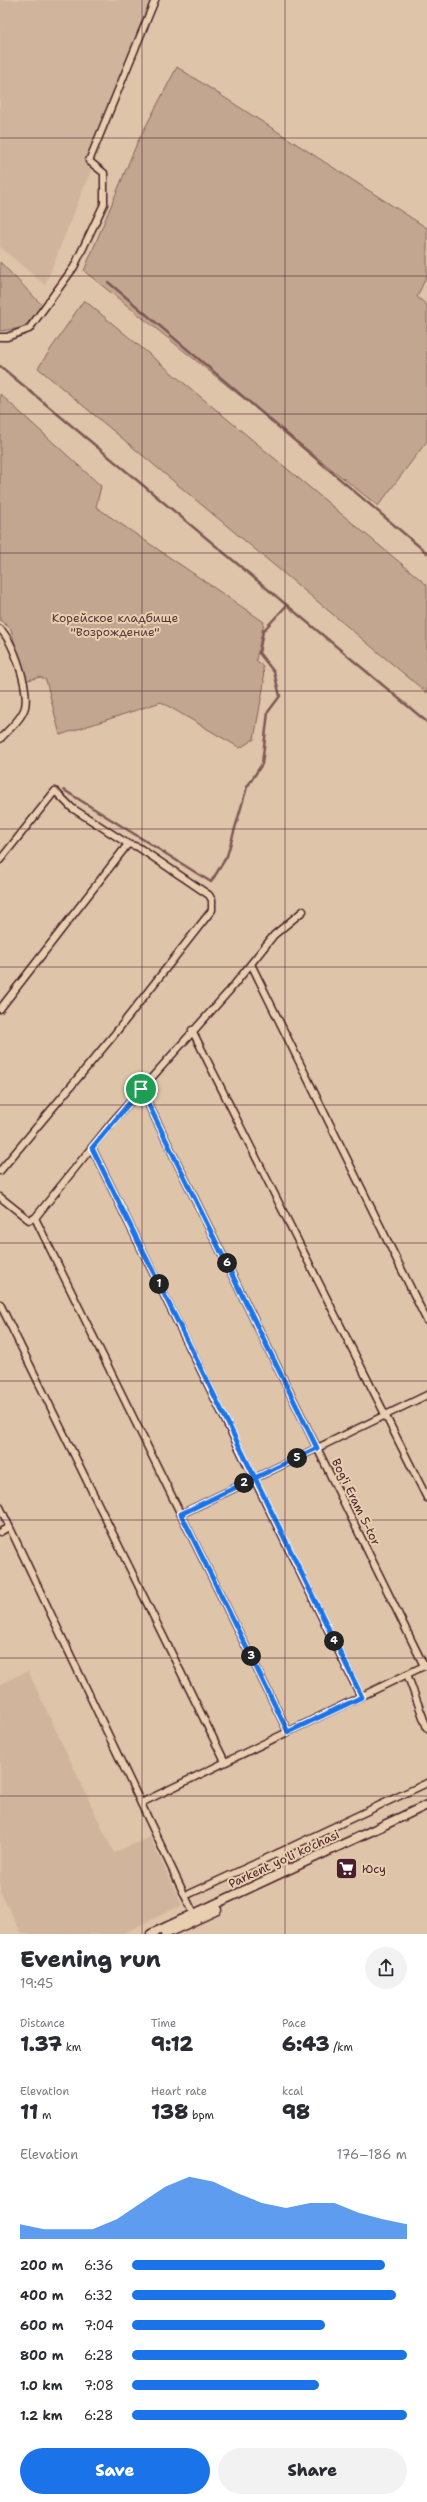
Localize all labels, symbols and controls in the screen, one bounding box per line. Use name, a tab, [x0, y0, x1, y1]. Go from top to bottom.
park label: Корейское кладбище "Возрождение"	[52, 610, 178, 640]
pin	[124, 1072, 158, 1106]
icon: arrive	[130, 1078, 152, 1100]
pin: 6	[217, 1253, 237, 1273]
text: 6	[223, 1255, 231, 1270]
pin: 1	[149, 1274, 169, 1294]
text: 1	[156, 1276, 162, 1291]
pin: 5	[287, 1448, 307, 1468]
text: 5	[294, 1450, 300, 1465]
street label: Bog'i Eram 5-tor	[328, 1456, 384, 1548]
pin: 2	[234, 1473, 254, 1493]
text: 2	[240, 1475, 248, 1490]
pin: 4	[324, 1631, 344, 1651]
text: 4	[330, 1633, 338, 1648]
pin: 3	[241, 1646, 261, 1666]
text: 3	[247, 1648, 255, 1663]
street label: Parkent yo'li ko'chasi	[226, 1826, 342, 1892]
supermarket icon: Юсу	[334, 1856, 360, 1882]
place label: Юсу	[362, 1861, 386, 1877]
text: Evening run	[20, 1945, 161, 1974]
button: share	[365, 1947, 407, 1989]
text: 19:45	[20, 1975, 53, 1992]
text: Distance	[20, 2016, 65, 2031]
text: Time	[151, 2016, 176, 2031]
text: Pace	[282, 2016, 306, 2031]
text: 1.37	[20, 2031, 62, 2057]
text: 9:12	[151, 2031, 193, 2057]
text: 6:43	[282, 2031, 329, 2057]
text: km	[62, 2040, 81, 2055]
text: /km	[329, 2040, 353, 2055]
text: Elevation	[20, 2084, 69, 2099]
text: Heart rate	[151, 2084, 207, 2099]
text: kcal	[282, 2084, 303, 2099]
text: 11	[20, 2099, 38, 2125]
text: 138	[151, 2099, 188, 2125]
text: 98	[282, 2099, 310, 2125]
text: m	[38, 2108, 51, 2123]
text: bpm	[188, 2108, 214, 2123]
text: Elevation	[20, 2146, 78, 2163]
text: 176–186 m	[337, 2146, 407, 2163]
text: 200 m	[20, 2257, 63, 2274]
text: 6:36	[84, 2257, 113, 2274]
text: 400 m	[20, 2287, 64, 2304]
text: 6:32	[84, 2287, 113, 2304]
text: 600 m	[20, 2317, 64, 2334]
text: 7:04	[84, 2317, 114, 2334]
text: 800 m	[20, 2347, 64, 2364]
text: 6:28	[84, 2347, 113, 2364]
text: 1.0 km	[20, 2377, 62, 2394]
text: 7:08	[84, 2377, 114, 2394]
text: 1.2 km	[20, 2407, 63, 2424]
text: 6:28	[84, 2407, 113, 2424]
button: Save	[20, 2448, 210, 2494]
button: Share	[218, 2448, 407, 2494]

